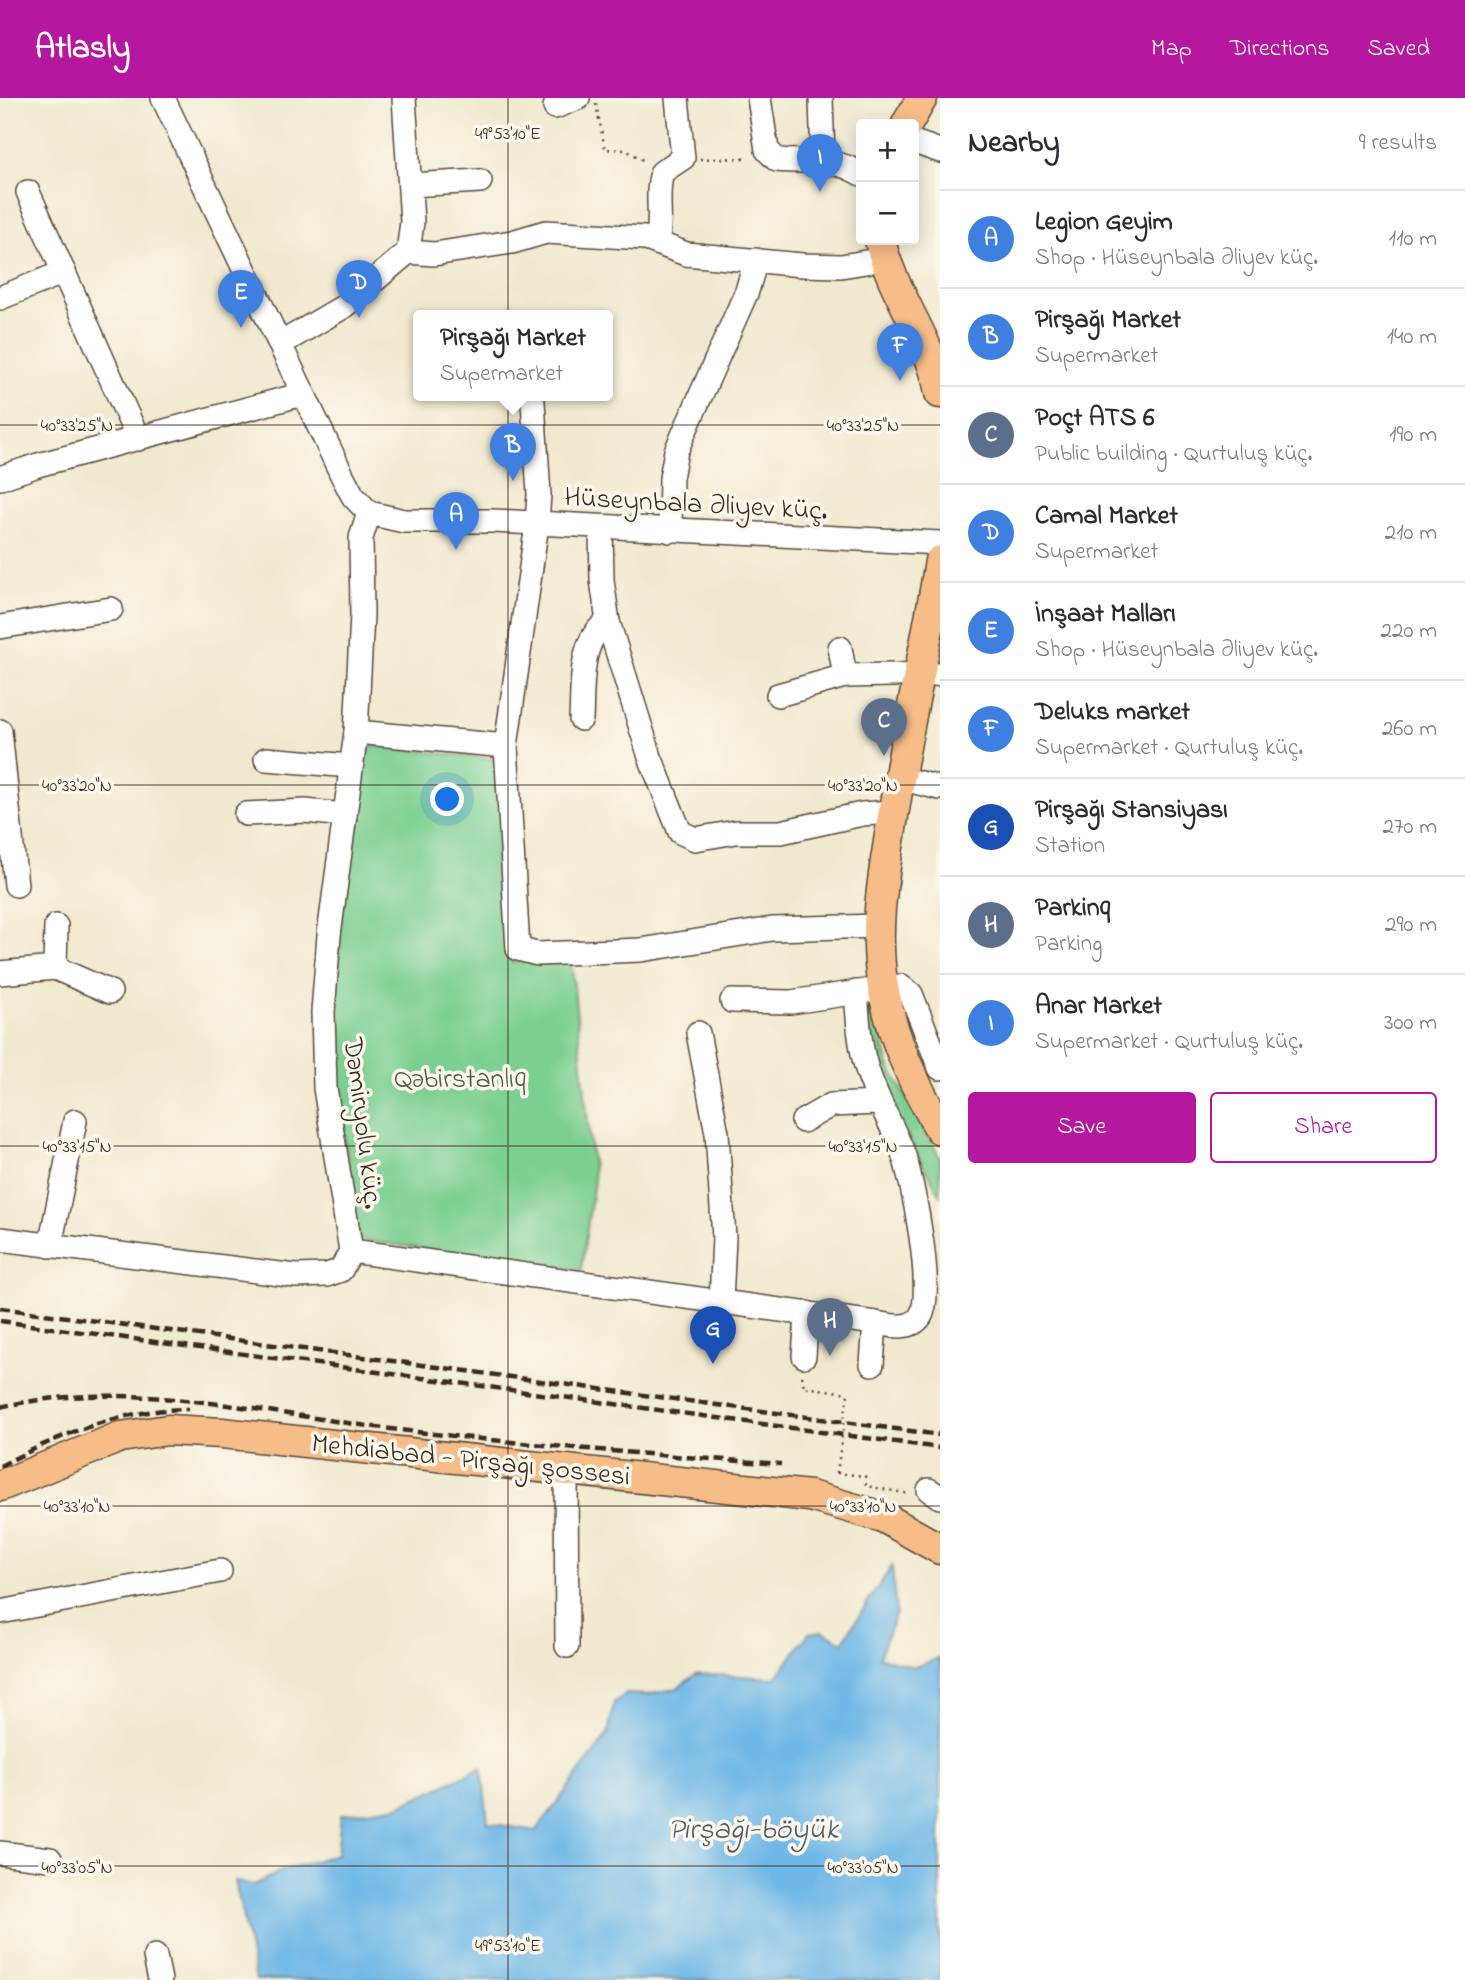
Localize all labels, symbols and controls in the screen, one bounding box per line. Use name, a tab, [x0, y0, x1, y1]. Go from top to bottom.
text: Atlasly	[35, 25, 130, 73]
text: Map	[1151, 32, 1192, 67]
text: Directions	[1230, 32, 1329, 67]
text: Saved	[1367, 32, 1430, 67]
map controls	[856, 119, 919, 245]
button: +	[856, 119, 919, 182]
text: 49°53'10"E	[475, 122, 541, 148]
text: Nearby	[968, 122, 1060, 166]
text: 9 results	[1359, 127, 1437, 160]
pin: I	[797, 134, 843, 192]
button: −	[856, 182, 919, 245]
text: Legion Geyim	[1035, 204, 1173, 242]
text: A	[984, 223, 998, 256]
text: 110 m	[1389, 223, 1437, 256]
text: Shop · Hüseynbala Əliyev küç.	[1035, 242, 1318, 275]
pin: D	[336, 260, 382, 318]
pin: E	[218, 270, 264, 328]
text: Pirşağı Market	[1035, 302, 1181, 340]
popup	[413, 310, 613, 401]
text: Pirşağı Market	[440, 320, 586, 358]
text: B	[983, 321, 999, 354]
text: 140 m	[1387, 321, 1437, 354]
pin: F	[877, 323, 923, 381]
text: Supermarket	[1035, 340, 1158, 373]
text: Supermarket	[440, 358, 563, 391]
text: Poçt ATS 6	[1035, 400, 1154, 438]
text: 40°33'25"N	[41, 414, 113, 440]
text: 40°33'25"N	[827, 414, 899, 440]
text: C	[985, 419, 997, 452]
text: 190 m	[1389, 419, 1437, 452]
pin: B	[490, 423, 536, 481]
text: Public building · Qurtuluş küç.	[1035, 438, 1312, 471]
street label: Hüseynbala Əliyev küç.	[563, 478, 828, 533]
pin: A	[433, 492, 479, 550]
text: Camal Market	[1035, 498, 1178, 536]
text: D	[983, 517, 999, 550]
text: 210 m	[1385, 517, 1437, 550]
text: Supermarket	[1035, 536, 1158, 569]
text: İnşaat Malları	[1035, 596, 1176, 634]
text: E	[984, 615, 998, 648]
text: 220 m	[1381, 615, 1437, 648]
text: Shop · Hüseynbala Əliyev küç.	[1035, 634, 1318, 667]
text: Deluks market	[1035, 694, 1190, 732]
pin: C	[861, 698, 907, 756]
text: F	[984, 713, 998, 746]
text: 260 m	[1382, 713, 1437, 746]
text: Supermarket · Qurtuluş küç.	[1035, 732, 1303, 765]
text: 40°33'20"N	[42, 774, 112, 800]
text: 40°33'20"N	[828, 774, 898, 800]
your location	[430, 782, 464, 816]
text: Pirşağı Stansiyası	[1035, 792, 1228, 830]
text: G	[984, 811, 998, 844]
text: 270 m	[1383, 811, 1437, 844]
text: Station	[1035, 830, 1105, 863]
text: Parkinq	[1035, 890, 1110, 928]
text: H	[984, 909, 998, 942]
text: 290 m	[1385, 909, 1437, 942]
text: Parking	[1035, 928, 1102, 961]
text: Anar Market	[1035, 988, 1162, 1026]
text: I	[988, 1007, 994, 1040]
text: 300 m	[1384, 1007, 1437, 1040]
text: Supermarket · Qurtuluş küç.	[1035, 1026, 1303, 1059]
street label: Dəmiryolu küç.	[331, 1035, 392, 1211]
park label: Qəbirstanlıq	[394, 1060, 526, 1101]
button: Save	[968, 1092, 1196, 1163]
button: Share	[1210, 1092, 1437, 1163]
text: 40°33'15"N	[42, 1135, 112, 1161]
text: 40°33'15"N	[828, 1135, 898, 1161]
pin: H	[807, 1298, 853, 1356]
pin: G	[690, 1306, 736, 1364]
street label: Mehdiabad - Pirşağı şossesi	[309, 1424, 632, 1499]
text: 40°33'10"N	[44, 1495, 110, 1521]
text: 40°33'10"N	[830, 1495, 896, 1521]
water label: Pirşağı-böyük	[668, 1809, 840, 1853]
text: 40°33'05"N	[41, 1856, 113, 1882]
text: 40°33'05"N	[827, 1856, 899, 1882]
text: 49°53'10"E	[475, 1934, 541, 1960]

